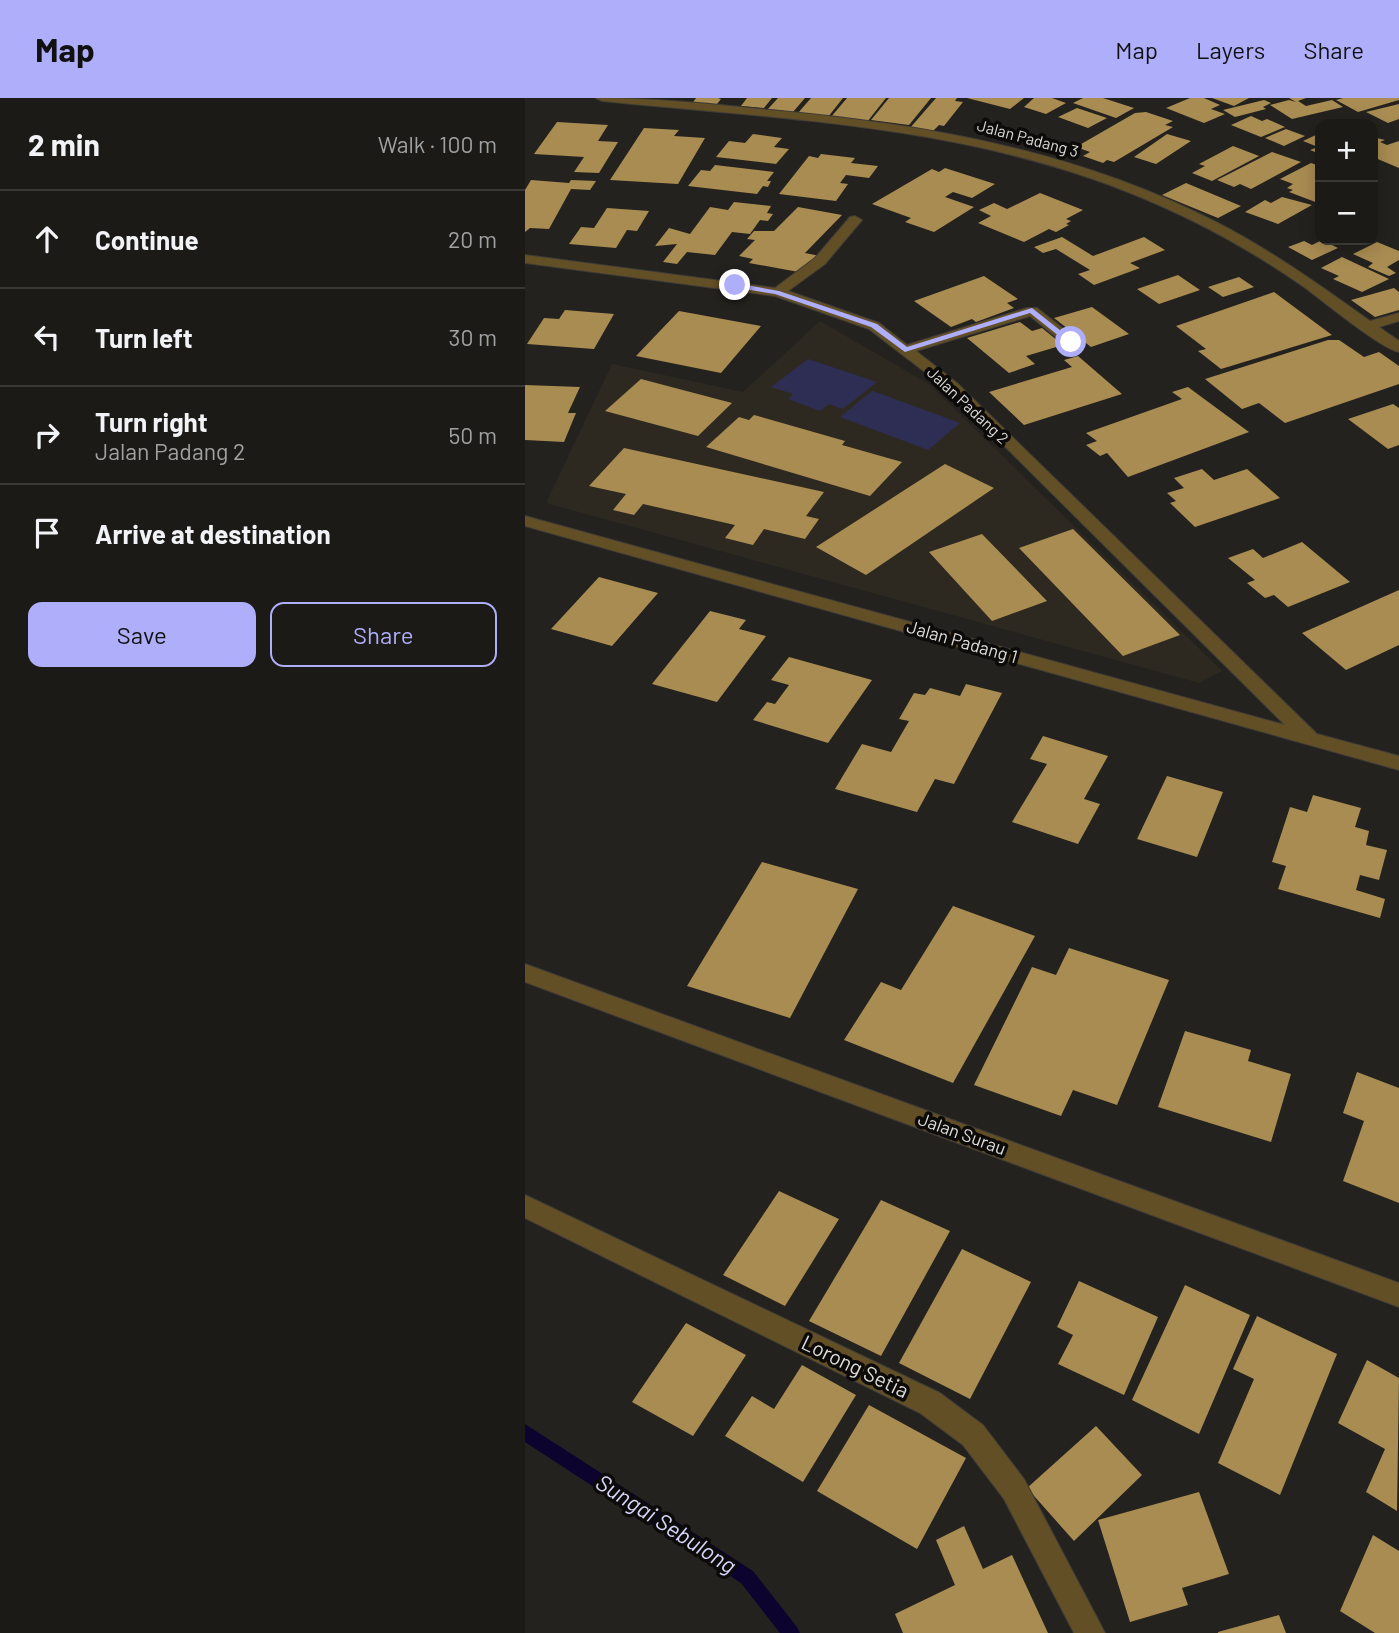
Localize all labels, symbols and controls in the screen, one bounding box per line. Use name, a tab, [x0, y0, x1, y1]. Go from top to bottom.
text: Map	[35, 29, 95, 69]
text: Map	[1115, 35, 1158, 64]
text: Layers	[1196, 35, 1265, 64]
text: Share	[1303, 35, 1364, 64]
street label: Jalan Padang 3	[975, 115, 1081, 160]
map controls	[1315, 119, 1378, 245]
button: +	[1315, 119, 1378, 182]
text: 2 min	[28, 126, 100, 162]
text: Walk · 100 m	[378, 130, 497, 158]
button: −	[1315, 182, 1378, 245]
icon: ahead	[28, 220, 66, 258]
text: Continue	[95, 224, 199, 255]
text: 20 m	[448, 225, 497, 253]
route end	[719, 269, 750, 300]
icon: left	[28, 318, 66, 356]
text: Turn left	[95, 322, 193, 353]
text: 30 m	[449, 323, 497, 351]
route start	[1055, 326, 1086, 357]
street label: Jalan Padang 2	[924, 362, 1013, 447]
text: Turn right	[95, 406, 208, 437]
icon: right	[28, 416, 66, 454]
text: 50 m	[449, 421, 497, 449]
text: Jalan Padang 2	[95, 437, 245, 465]
icon: arrive	[28, 514, 66, 552]
text: Arrive at destination	[95, 518, 331, 549]
button: Save	[28, 602, 256, 667]
button: Share	[270, 602, 497, 667]
street label: Jalan Padang 1	[904, 615, 1020, 667]
street label: Jalan Surau	[915, 1107, 1009, 1159]
street label: Lorong Setia	[798, 1329, 913, 1402]
water label: Sungai Sebulong	[591, 1467, 742, 1579]

